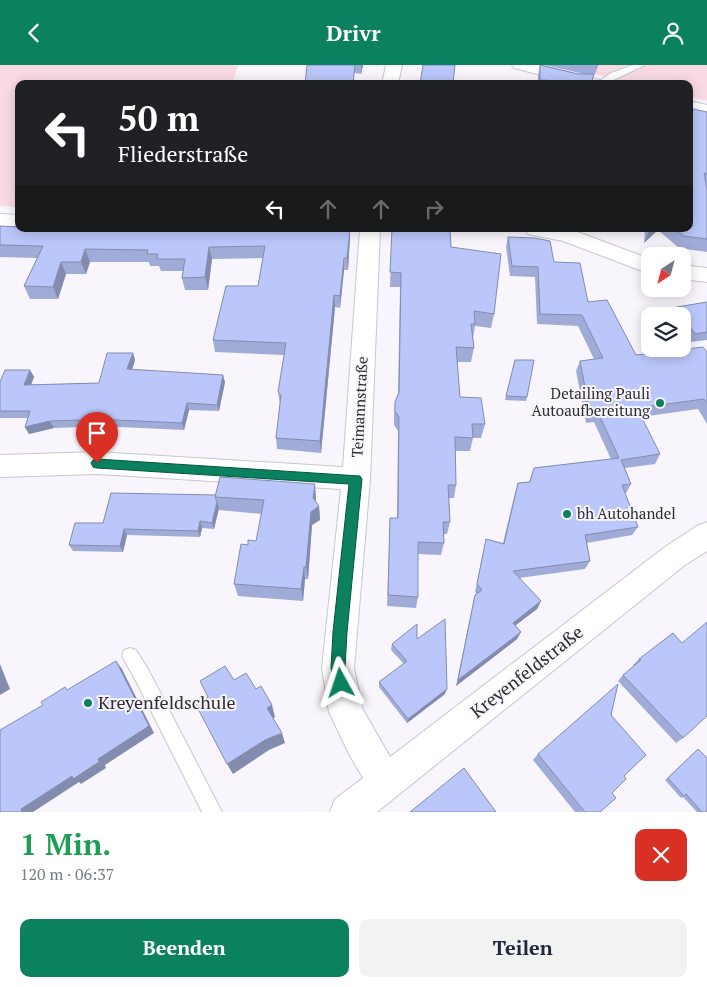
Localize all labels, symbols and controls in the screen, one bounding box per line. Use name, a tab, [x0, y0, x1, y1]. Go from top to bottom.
text: Drivr	[326, 18, 381, 47]
icon: back	[20, 19, 48, 47]
icon: person	[659, 19, 687, 47]
text: 50 m	[118, 95, 199, 141]
icon: left	[35, 100, 100, 165]
text: Fliederstraße	[118, 139, 248, 168]
icon: left	[261, 195, 289, 223]
icon: ahead	[314, 195, 342, 223]
icon: ahead	[367, 195, 395, 223]
icon: right	[420, 195, 448, 223]
north arrow	[641, 247, 691, 297]
map controls	[641, 247, 691, 357]
button: layers	[641, 307, 691, 357]
street label: Teimannstraße	[346, 356, 372, 458]
place label: Detailing Pauli Autoaufbereitung	[531, 383, 651, 420]
marker: Detailing Pauli Autoaufbereitung	[654, 397, 666, 409]
pin	[76, 412, 118, 463]
icon: arrive	[83, 419, 111, 447]
place label: bh Autohandel	[577, 503, 676, 523]
marker: bh Autohandel	[561, 508, 573, 520]
street label: Kreyenfeldstraße	[465, 620, 588, 723]
position arrow	[314, 656, 366, 708]
place label: Kreyenfeldschule	[98, 690, 236, 714]
marker: Kreyenfeldschule	[82, 697, 94, 709]
text: 1 Min.	[20, 824, 111, 864]
button: close	[635, 829, 687, 881]
text: 120 m · 06:37	[20, 863, 114, 885]
button: Beenden	[20, 919, 349, 977]
button: Teilen	[359, 919, 687, 977]

